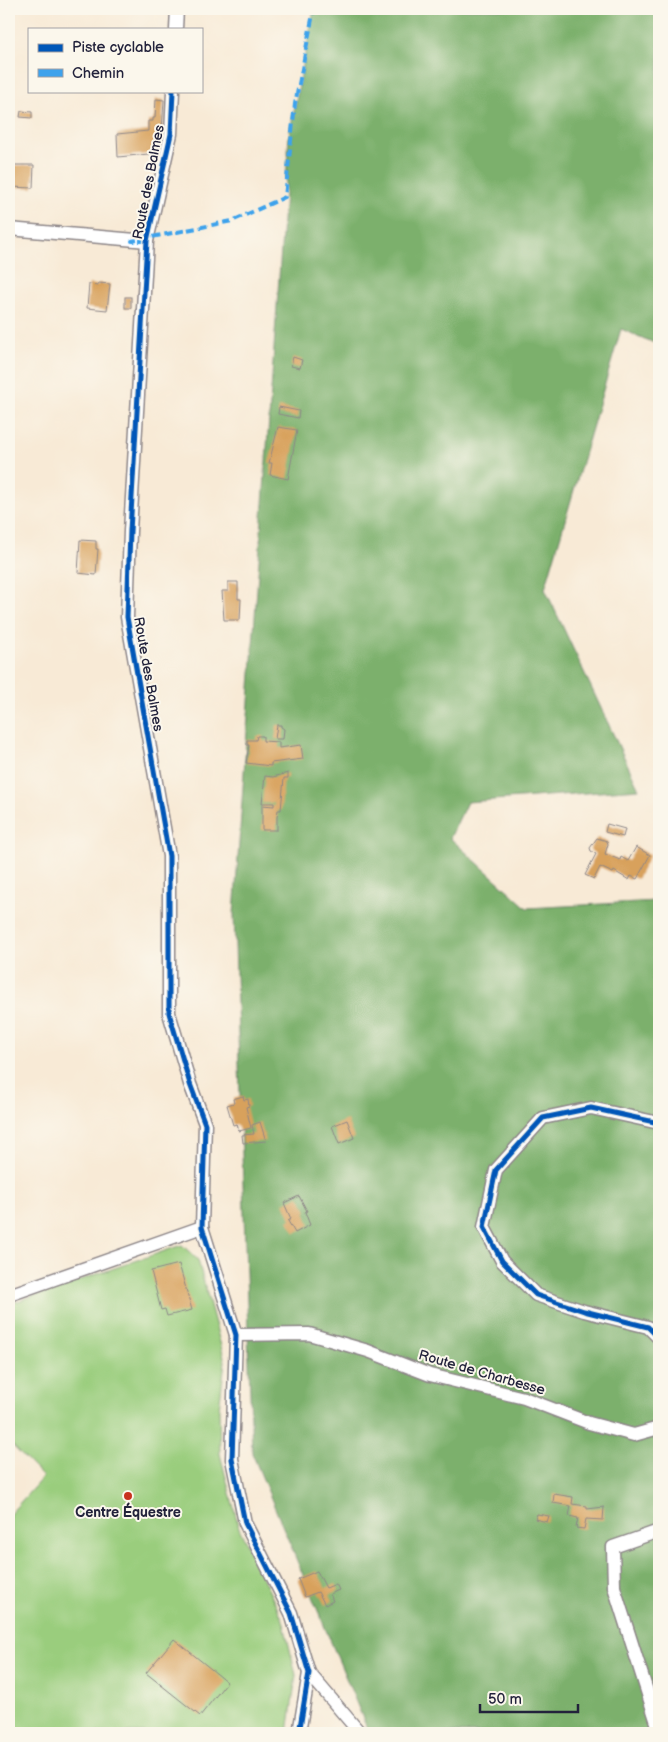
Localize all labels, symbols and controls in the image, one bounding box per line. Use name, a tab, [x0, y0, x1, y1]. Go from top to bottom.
legend	[28, 28, 202, 92]
text: Piste cyclable	[72, 38, 164, 57]
text: Chemin	[72, 64, 124, 83]
street label: Route des Balmes	[129, 123, 168, 241]
street label: Route des Balmes	[130, 615, 167, 733]
street label: Route de Charbesse	[417, 1346, 547, 1399]
marker: Centre Équestre	[122, 1490, 134, 1502]
place label: Centre Équestre	[75, 1502, 181, 1521]
scale bar	[480, 1682, 578, 1714]
text: 50 m	[488, 1690, 522, 1709]

